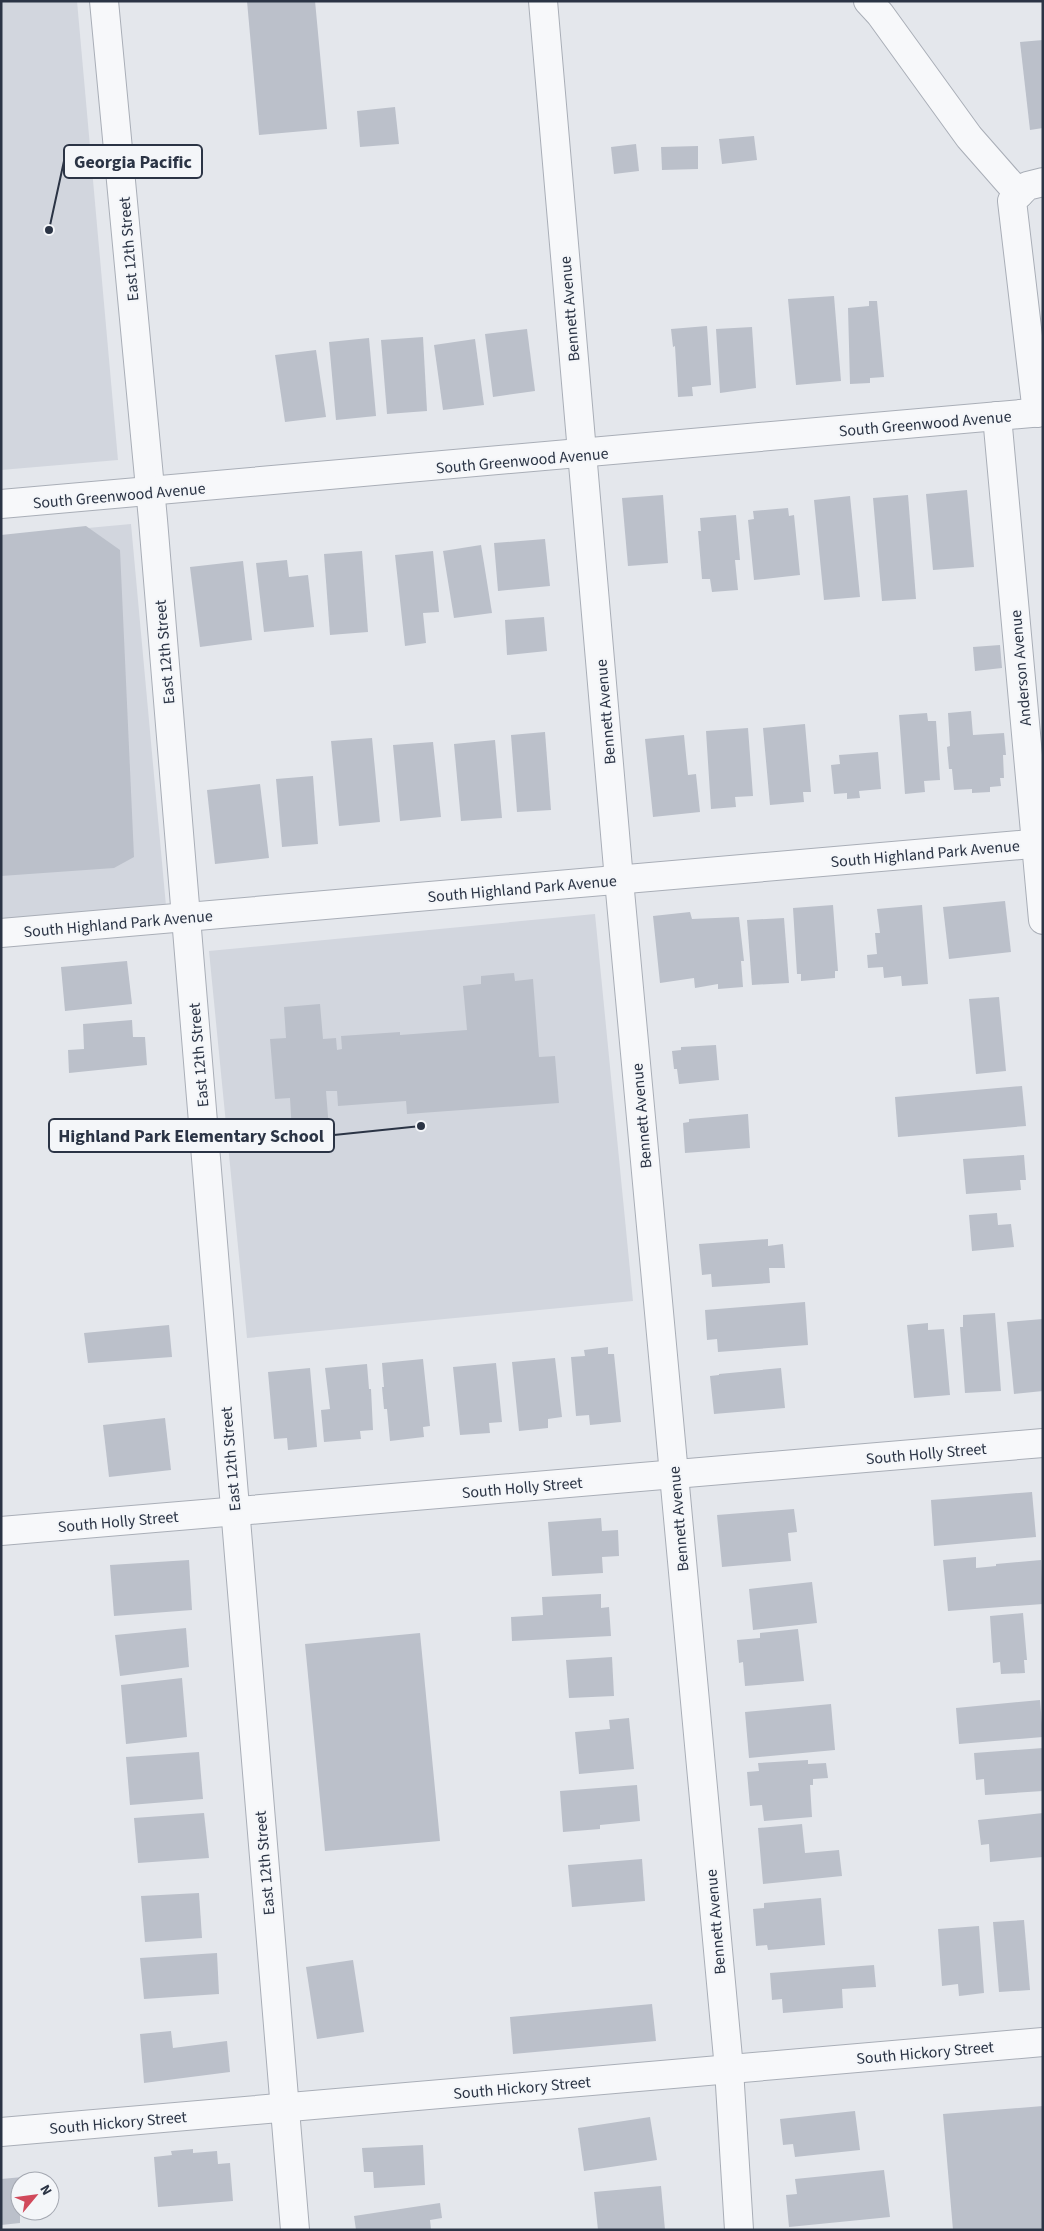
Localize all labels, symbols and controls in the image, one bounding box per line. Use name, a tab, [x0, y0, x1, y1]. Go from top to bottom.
callout: Georgia Pacific	[64, 145, 202, 178]
text: Georgia Pacific	[74, 150, 193, 175]
street label: East 12th Street	[113, 195, 145, 302]
street label: Bennett Avenue	[554, 255, 586, 362]
street label: South Greenwood Avenue	[838, 405, 1012, 443]
street label: South Greenwood Avenue	[435, 442, 609, 480]
street label: South Greenwood Avenue	[32, 477, 206, 515]
street label: East 12th Street	[149, 598, 181, 705]
street label: Anderson Avenue	[1005, 609, 1037, 727]
street label: Bennett Avenue	[590, 658, 622, 765]
street label: South Highland Park Avenue	[830, 835, 1021, 873]
street label: South Highland Park Avenue	[427, 870, 618, 908]
street label: South Highland Park Avenue	[23, 905, 214, 943]
street label: East 12th Street	[183, 1001, 215, 1108]
street label: Bennett Avenue	[626, 1062, 658, 1169]
callout: Highland Park Elementary School	[49, 1119, 334, 1152]
text: Highland Park Elementary School	[58, 1124, 324, 1149]
street label: East 12th Street	[215, 1405, 247, 1512]
street label: South Holly Street	[865, 1438, 988, 1470]
street label: Bennett Avenue	[663, 1465, 695, 1572]
street label: South Holly Street	[461, 1472, 584, 1504]
street label: South Holly Street	[57, 1506, 180, 1538]
street label: East 12th Street	[249, 1809, 281, 1916]
street label: Bennett Avenue	[700, 1868, 732, 1975]
street label: South Hickory Street	[855, 2036, 995, 2070]
street label: South Hickory Street	[452, 2071, 592, 2105]
street label: South Hickory Street	[48, 2106, 188, 2140]
north arrow	[10, 2171, 60, 2221]
text: N	[34, 2181, 56, 2199]

